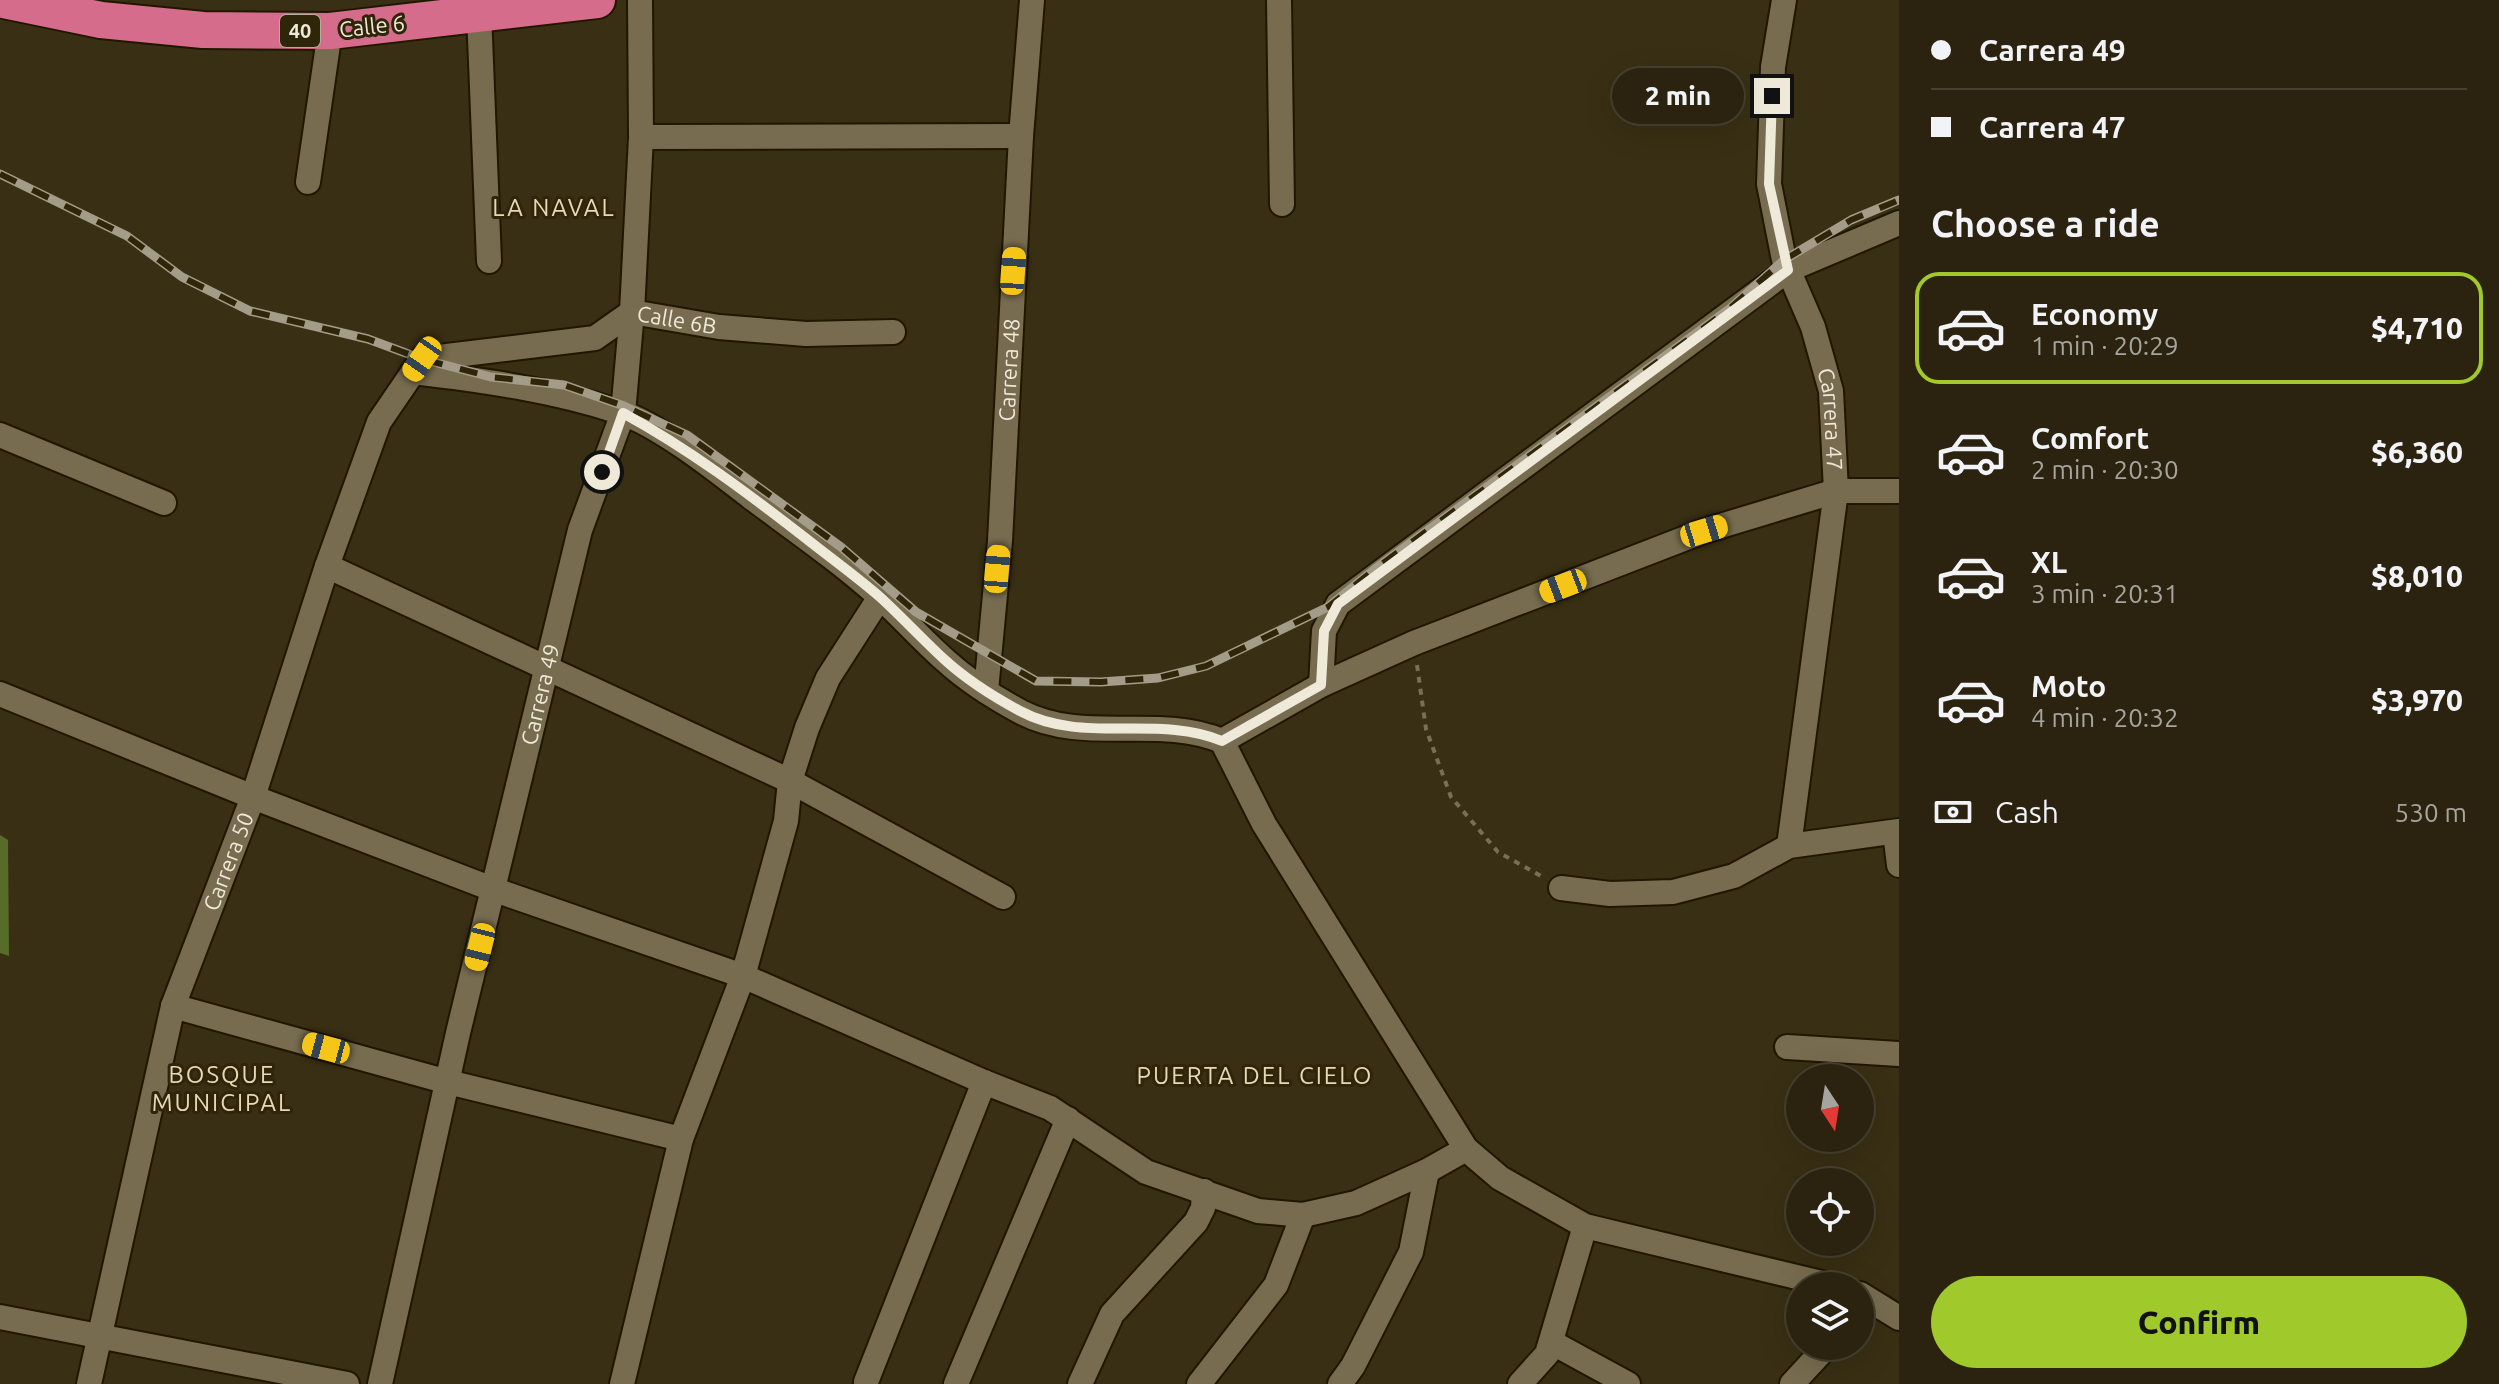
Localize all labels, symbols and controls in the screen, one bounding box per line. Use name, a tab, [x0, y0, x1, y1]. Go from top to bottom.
street label: Calle 6	[338, 10, 406, 41]
road number: 40	[280, 15, 320, 47]
text: Carrera 49	[1979, 33, 2126, 67]
callout: 2 min	[1612, 68, 1744, 124]
route end	[1754, 78, 1790, 114]
text: 2 min	[1645, 81, 1711, 110]
text: Carrera 47	[1979, 110, 2126, 144]
district label: LA NAVAL	[492, 194, 616, 221]
text: Choose a ride	[1931, 203, 2160, 244]
car	[999, 246, 1027, 296]
icon: car	[1935, 292, 2007, 364]
text: Economy	[2031, 297, 2158, 331]
street label: Calle 6B	[635, 300, 719, 338]
text: $4,710	[2371, 311, 2463, 345]
street label: Carrera 48	[993, 318, 1024, 422]
text: 1 min · 20:29	[2031, 331, 2179, 360]
car	[398, 332, 446, 386]
street label: Carrera 47	[1813, 365, 1848, 471]
icon: car	[1935, 416, 2007, 488]
text: Comfort	[2031, 421, 2149, 455]
text: $6,360	[2371, 435, 2463, 469]
route start	[584, 454, 620, 490]
text: 2 min · 20:30	[2031, 455, 2179, 484]
car	[1678, 513, 1730, 549]
icon: car	[1935, 540, 2007, 612]
car	[983, 544, 1011, 594]
text: XL	[2031, 545, 2067, 579]
text: $8,010	[2371, 559, 2463, 593]
car	[1536, 566, 1590, 606]
text: 3 min · 20:31	[2031, 579, 2179, 608]
street label: Carrera 49	[515, 641, 564, 747]
icon: car	[1935, 664, 2007, 736]
text: Moto	[2031, 669, 2106, 703]
text: $3,970	[2371, 683, 2463, 717]
text: 4 min · 20:32	[2031, 703, 2179, 732]
icon: cash	[1931, 790, 1975, 834]
text: Cash	[1995, 795, 2059, 829]
text: 530 m	[2395, 798, 2467, 827]
street label: Carrera 50	[198, 809, 258, 914]
car	[463, 921, 497, 973]
car	[300, 1030, 352, 1066]
district label: BOSQUE MUNICIPAL	[152, 1061, 292, 1116]
district label: PUERTA DEL CIELO	[1137, 1062, 1373, 1089]
north arrow	[1786, 1064, 1874, 1152]
map controls	[1786, 1064, 1874, 1360]
button: locate	[1786, 1168, 1874, 1256]
button: layers	[1786, 1272, 1874, 1360]
button: Confirm	[1931, 1276, 2467, 1368]

